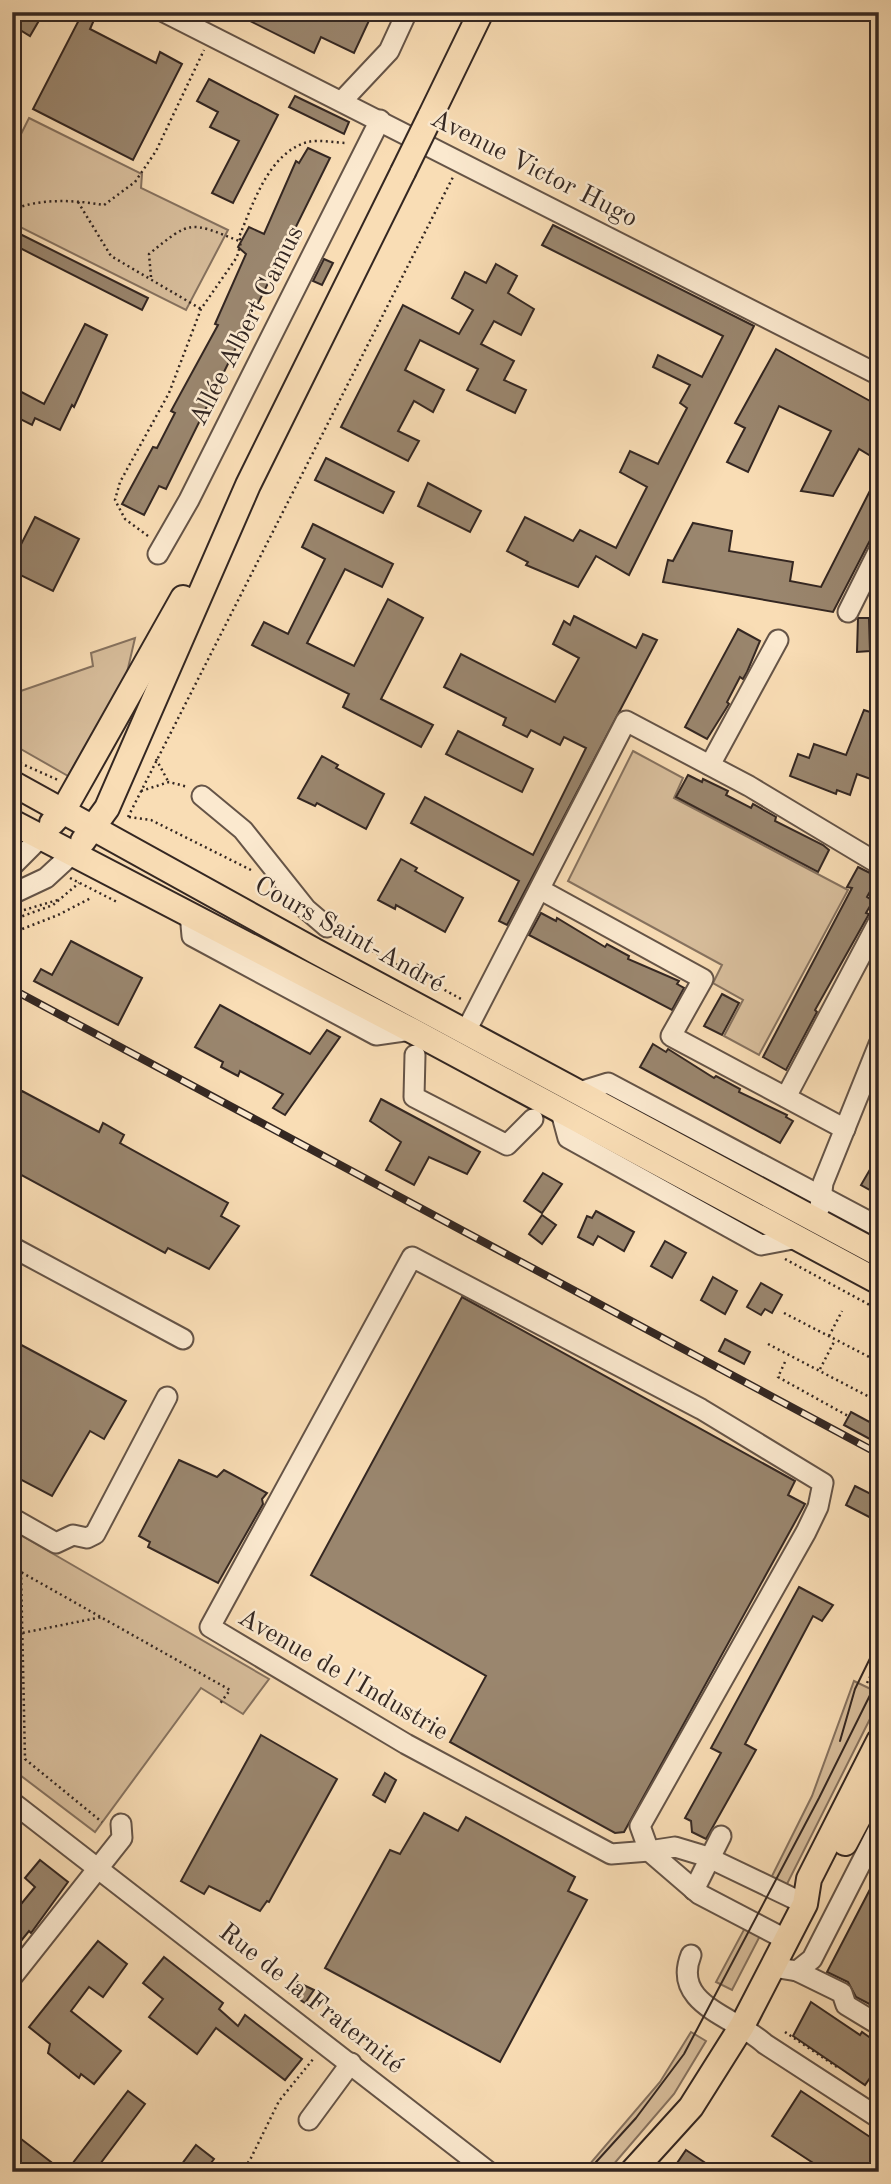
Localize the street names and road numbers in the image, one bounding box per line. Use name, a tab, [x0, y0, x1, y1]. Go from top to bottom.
street label: Avenue Victor Hugo	[426, 106, 642, 232]
street label: Allée Albert Camus	[185, 222, 309, 430]
street label: Cours Saint-André	[250, 872, 448, 998]
street label: Avenue de l'Industrie	[234, 1604, 452, 1746]
street label: Rue de la Fraternité	[214, 1919, 408, 2079]

